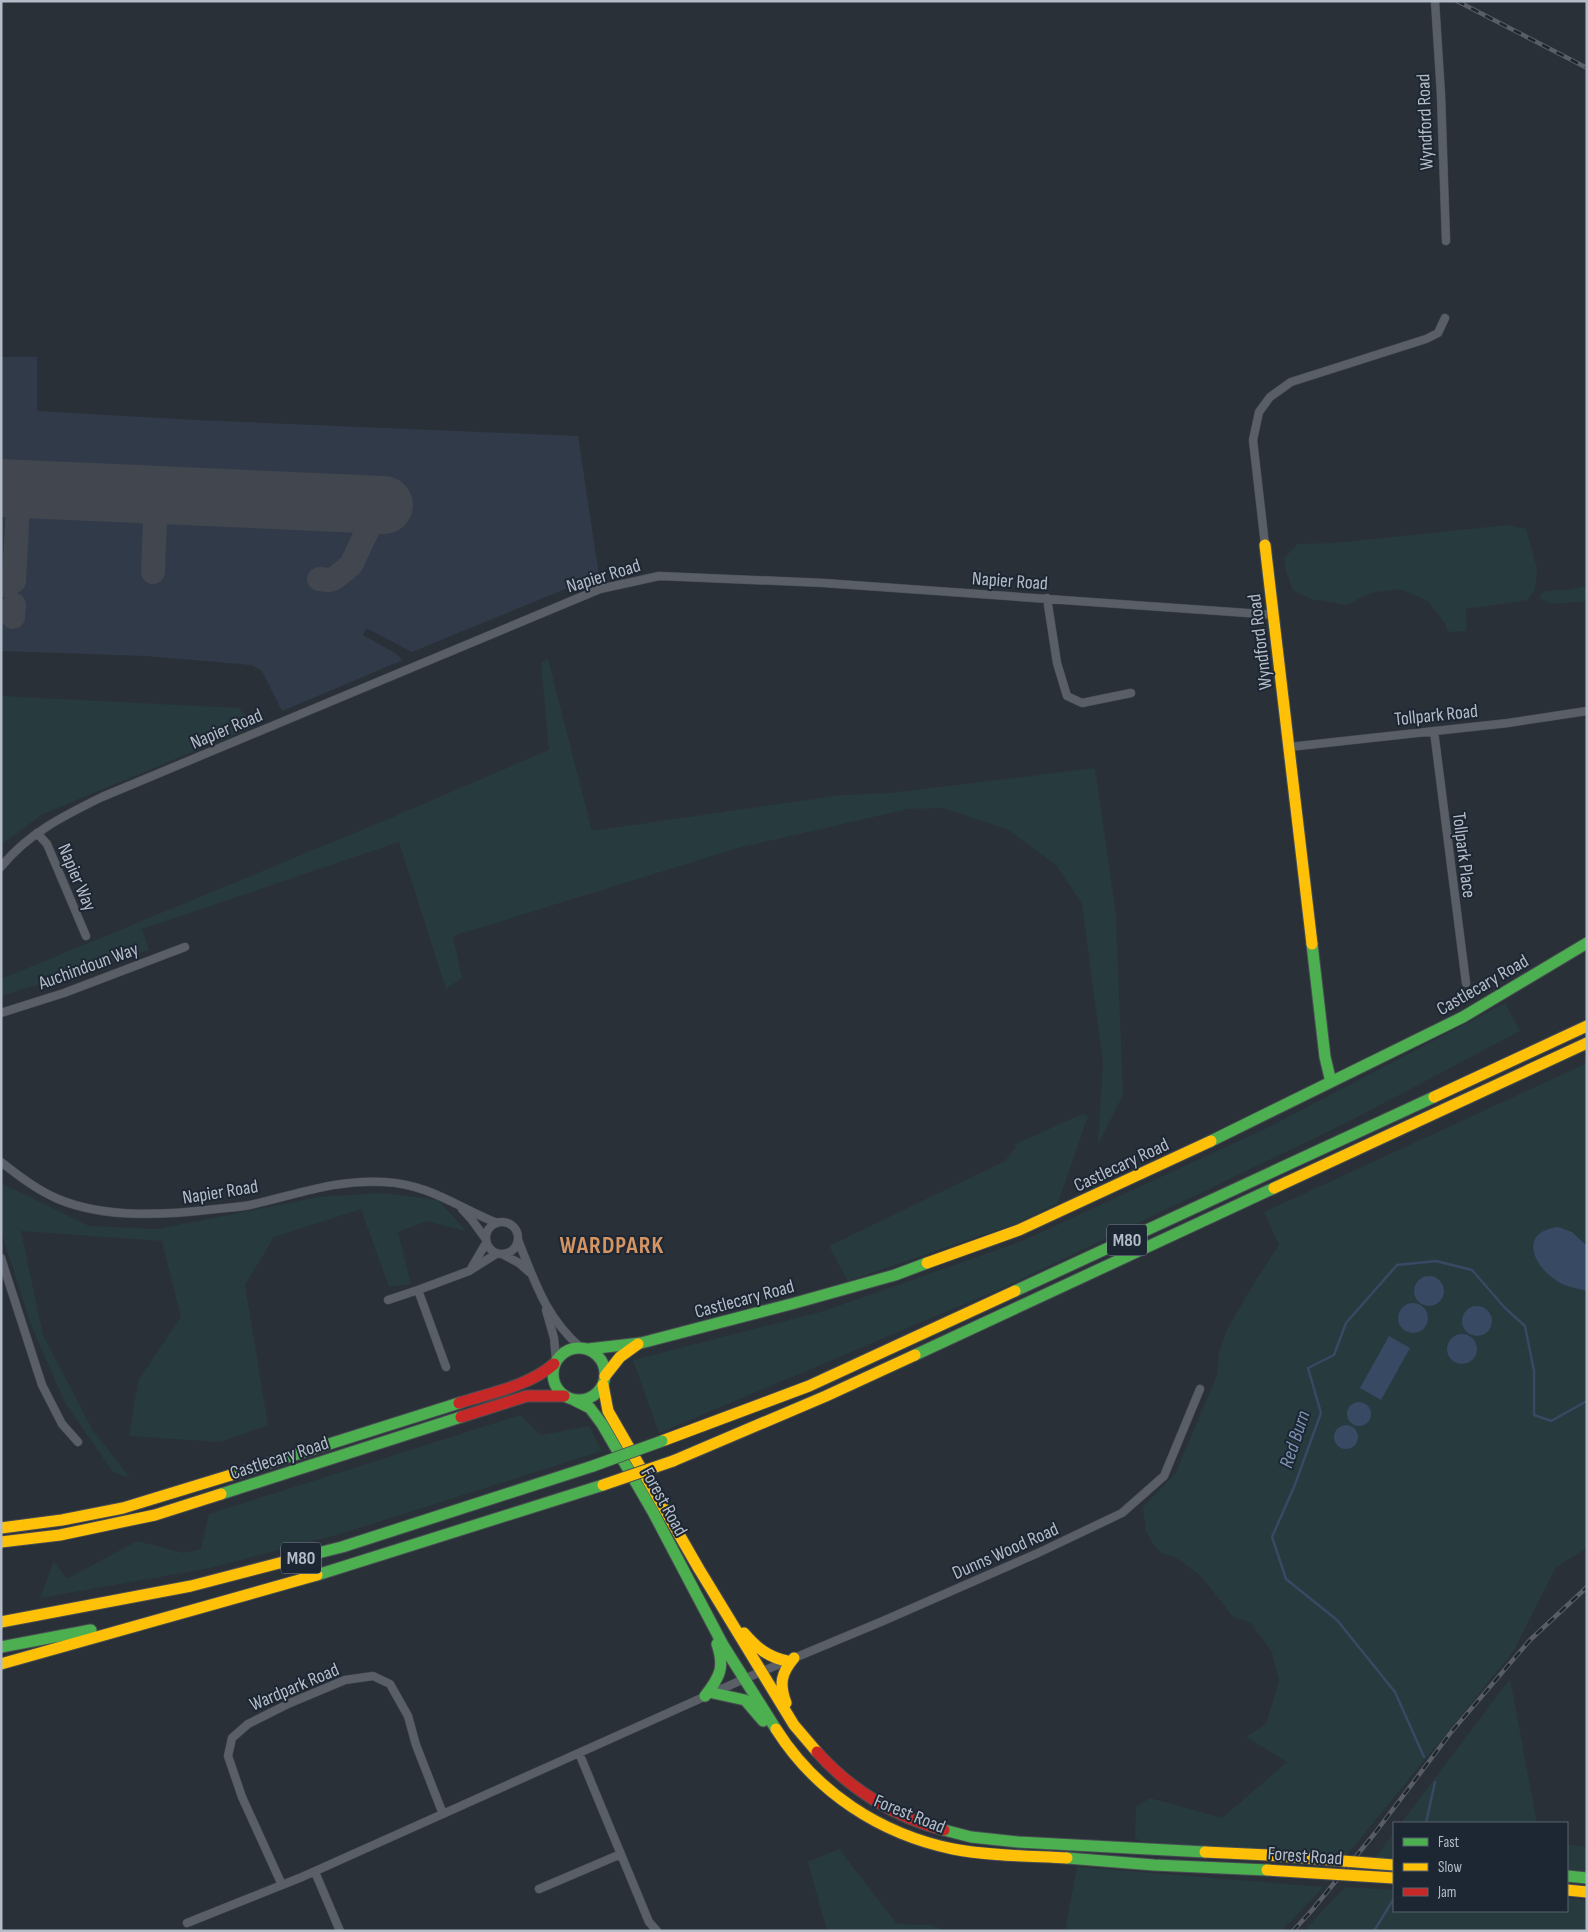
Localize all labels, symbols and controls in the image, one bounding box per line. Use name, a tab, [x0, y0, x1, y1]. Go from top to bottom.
street label: Wyndford Road	[1412, 73, 1439, 170]
street label: Napier Road	[564, 554, 643, 599]
street label: Napier Road	[971, 567, 1049, 596]
street label: Wyndford Road	[1243, 593, 1278, 691]
street label: Tollpark Road	[1393, 700, 1479, 731]
street label: Napier Road	[187, 704, 266, 755]
street label: Tollpark Place	[1447, 811, 1480, 899]
street label: Napier Way	[52, 840, 101, 915]
street label: Auchindoun Way	[34, 937, 142, 995]
street label: Castlecary Road	[1433, 950, 1533, 1021]
street label: Castlecary Road	[1070, 1133, 1173, 1197]
street label: Napier Road	[181, 1175, 260, 1210]
road number: M80	[1107, 1224, 1147, 1256]
district label: WARDPARK	[560, 1231, 664, 1260]
street label: Castlecary Road	[692, 1275, 797, 1324]
water label: Red Burn	[1274, 1408, 1315, 1471]
street label: Castlecary Road	[227, 1432, 332, 1485]
street label: Forest Road	[635, 1463, 692, 1540]
street label: Dunns Wood Road	[949, 1518, 1062, 1585]
road number: M80	[281, 1542, 321, 1574]
street label: Wardpark Road	[246, 1658, 343, 1716]
street label: Forest Road	[870, 1790, 948, 1839]
legend	[1393, 1822, 1568, 1912]
text: Fast	[1438, 1833, 1460, 1852]
street label: Forest Road	[1267, 1842, 1343, 1871]
text: Slow	[1438, 1858, 1462, 1877]
text: Jam	[1437, 1883, 1456, 1902]

